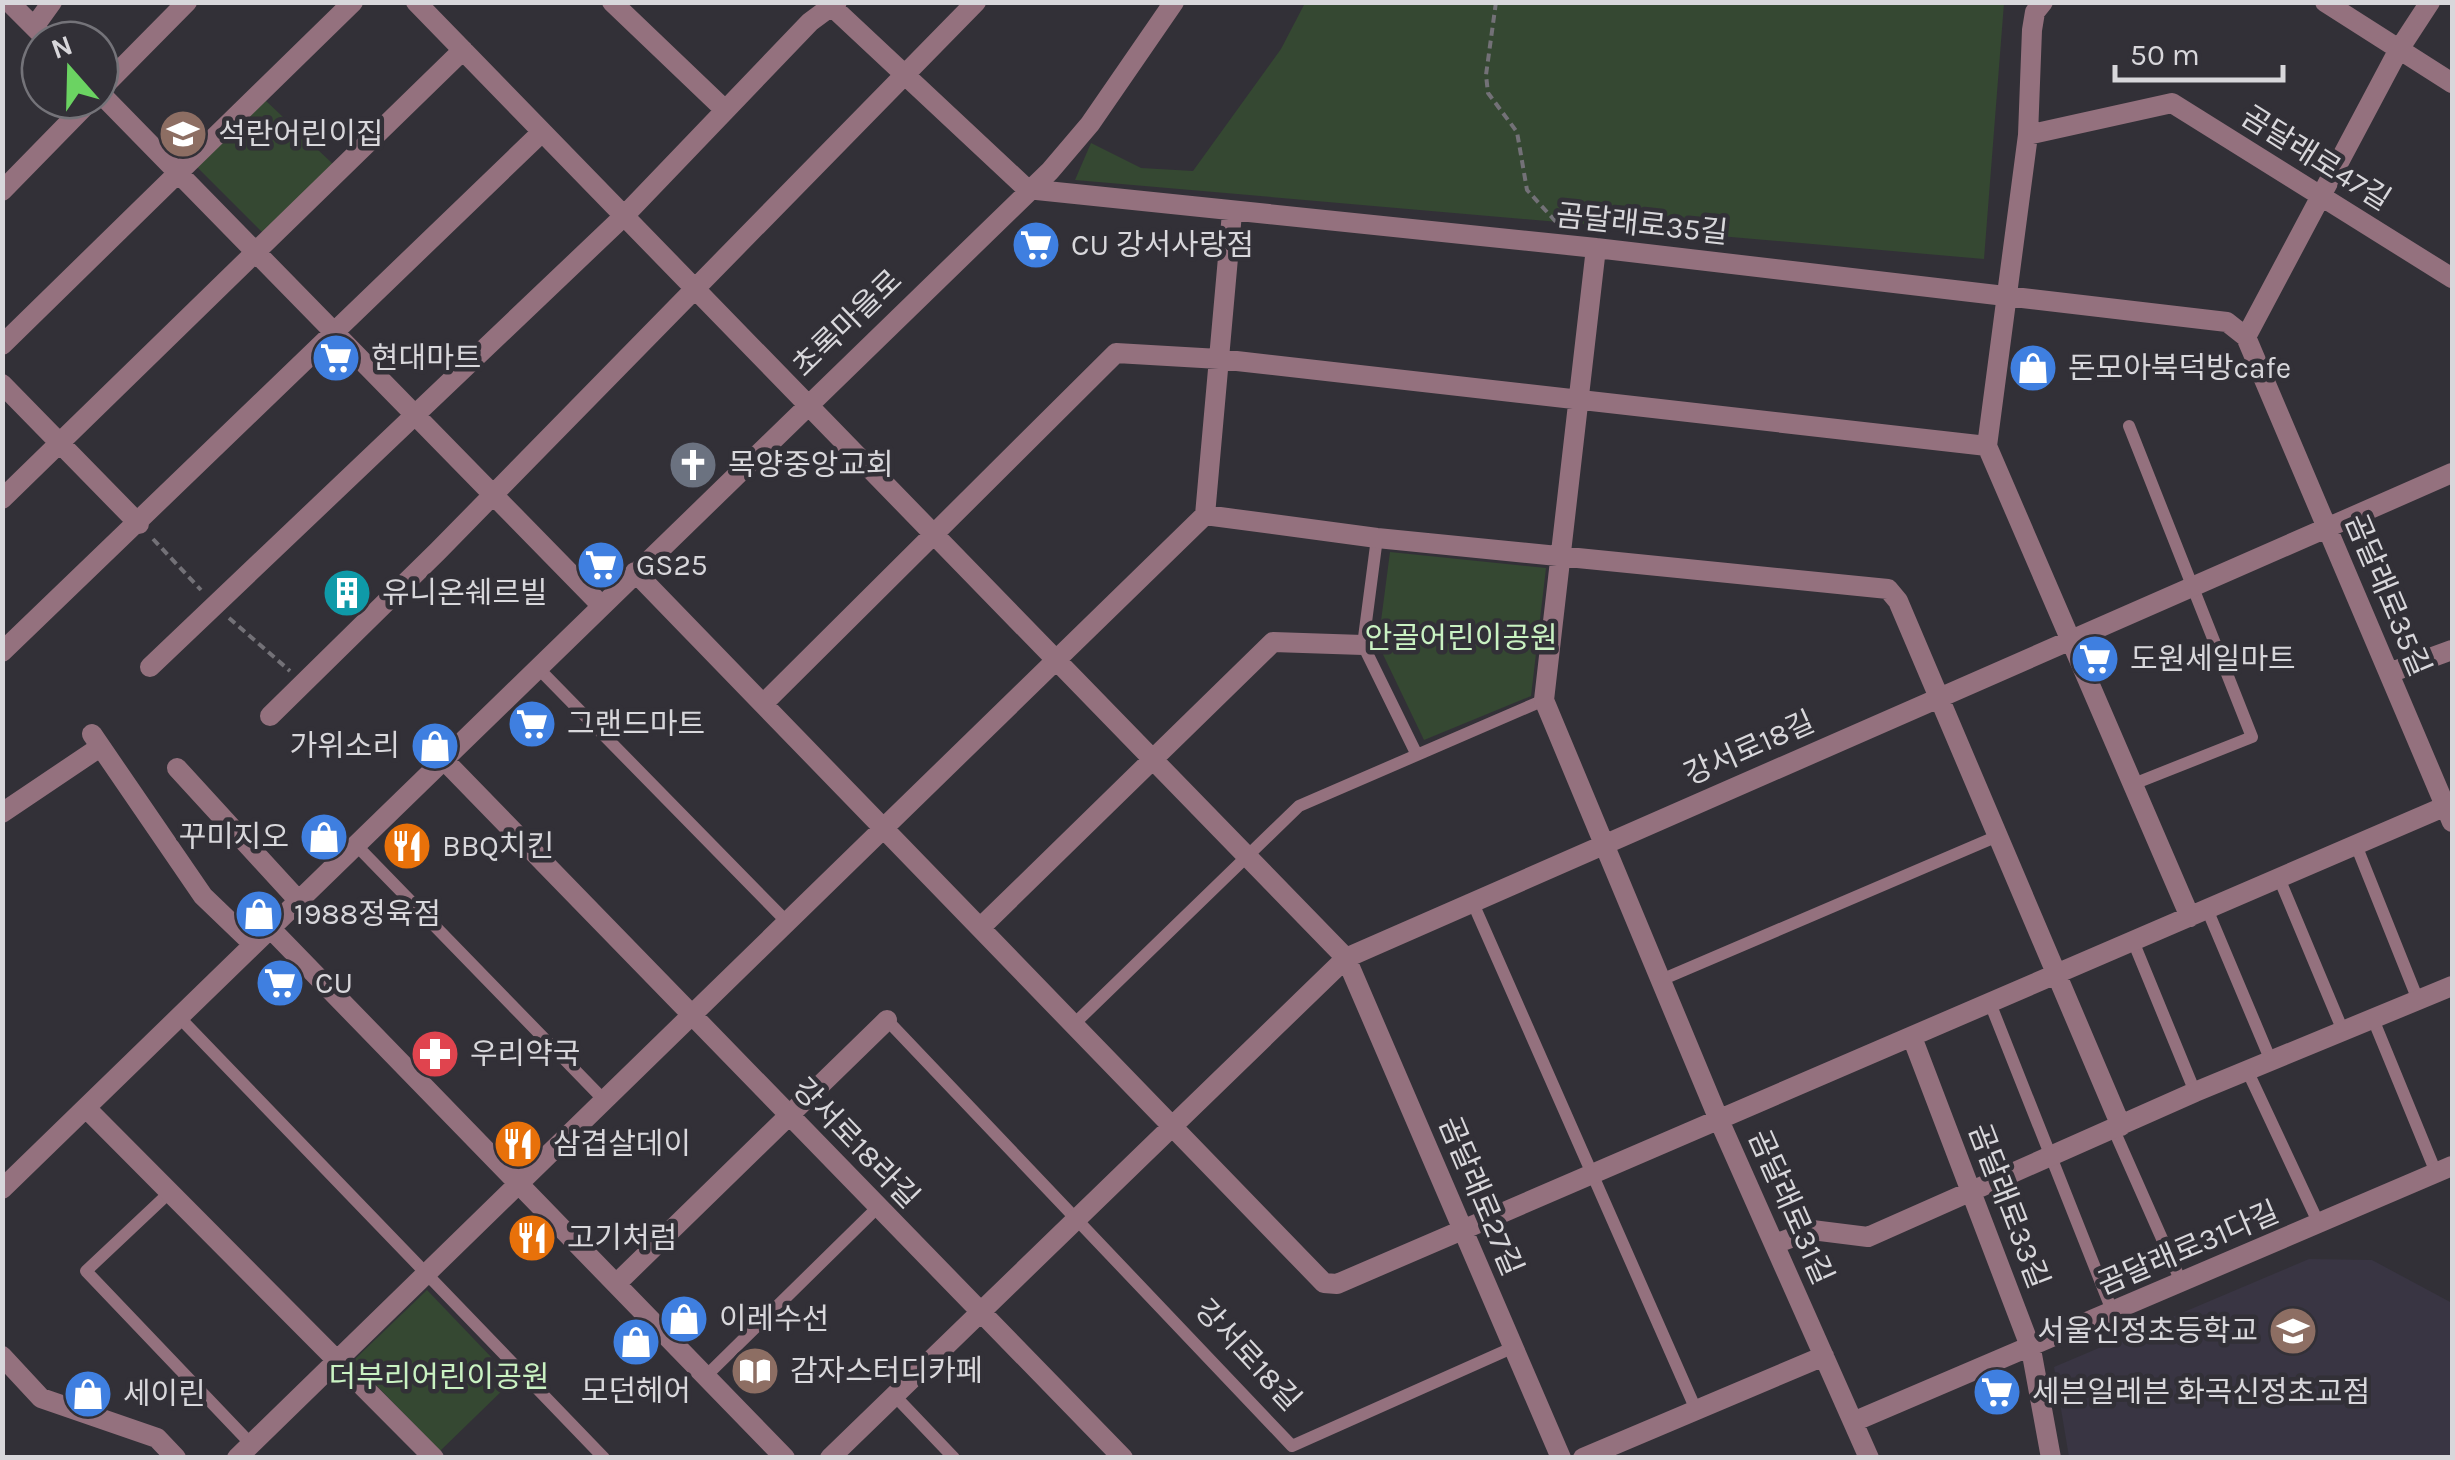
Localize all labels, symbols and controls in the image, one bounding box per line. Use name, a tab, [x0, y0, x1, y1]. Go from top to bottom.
north arrow	[20, 20, 120, 120]
scale bar	[2115, 20, 2282, 82]
text: N	[47, 28, 77, 66]
text: 50 m	[2130, 37, 2200, 73]
street label: 곰달래로47길	[2235, 98, 2397, 218]
school or university icon: 석란어린이집	[157, 108, 209, 160]
place label: 석란어린이집	[218, 116, 384, 152]
street label: 곰달래로35길	[1554, 197, 1730, 251]
supermarket icon: CU 강서사랑점	[1010, 219, 1062, 271]
place label: CU 강서사랑점	[1071, 227, 1254, 263]
street label: 초록마을로	[785, 262, 909, 384]
supermarket icon: 현대마트	[310, 332, 362, 384]
place label: 현대마트	[371, 340, 481, 376]
shop icon: 돈모아북덕방cafe	[2007, 342, 2059, 394]
place label: 돈모아북덕방cafe	[2068, 350, 2291, 386]
church icon: 목양중앙교회	[667, 439, 719, 491]
place label: 목양중앙교회	[728, 447, 894, 483]
street label: 곰달래로35길	[2338, 509, 2438, 681]
supermarket icon: GS25	[575, 539, 627, 591]
place label: GS25	[636, 547, 708, 583]
building icon: 유니온쉐르빌	[321, 567, 373, 619]
place label: 유니온쉐르빌	[382, 575, 548, 611]
park label: 안골어린이공원	[1364, 620, 1558, 656]
supermarket icon: 도원세일마트	[2069, 633, 2121, 685]
place label: 도원세일마트	[2130, 641, 2296, 677]
supermarket icon: 그랜드마트	[506, 698, 558, 750]
street label: 강서로18길	[1678, 703, 1820, 793]
place label: 그랜드마트	[567, 706, 705, 742]
shop icon: 가위소리	[409, 720, 461, 772]
place label: 가위소리	[290, 728, 400, 764]
shop icon: 꾸미지오	[298, 811, 350, 863]
place label: 꾸미지오	[179, 819, 289, 855]
restaurant icon: BBQ치킨	[381, 820, 433, 872]
place label: BBQ치킨	[442, 828, 554, 864]
shop icon: 1988정육점	[233, 888, 285, 940]
place label: 1988정육점	[294, 896, 441, 932]
supermarket icon: CU	[254, 957, 306, 1009]
place label: CU	[315, 965, 353, 1001]
pharmacy icon: 우리약국	[409, 1028, 461, 1080]
place label: 우리약국	[470, 1036, 580, 1072]
street label: 강서로18라길	[785, 1071, 927, 1215]
street label: 곰달래로27길	[1431, 1111, 1531, 1281]
restaurant icon: 삼겹살데이	[492, 1118, 544, 1170]
street label: 곰달래로33길	[1961, 1119, 2057, 1293]
street label: 곰달래로31길	[1741, 1124, 1841, 1290]
place label: 삼겹살데이	[553, 1126, 691, 1162]
street label: 곰달래로31다길	[2092, 1194, 2284, 1302]
restaurant icon: 고기처럼	[506, 1212, 558, 1264]
place label: 고기처럼	[567, 1220, 677, 1256]
street label: 강서로18길	[1188, 1292, 1308, 1418]
shop icon: 이레수선	[658, 1293, 710, 1345]
place label: 이레수선	[719, 1301, 829, 1337]
school or university icon: 서울신정초등학교	[2267, 1305, 2319, 1357]
place label: 서울신정초등학교	[2037, 1313, 2258, 1349]
shop icon: 모던헤어	[610, 1316, 662, 1368]
library icon: 감자스터디카페	[729, 1345, 781, 1397]
place label: 감자스터디카페	[790, 1353, 983, 1389]
park label: 더부리어린이공원	[329, 1359, 549, 1395]
supermarket icon: 세븐일레븐 화곡신정초교점	[1971, 1366, 2023, 1418]
shop icon: 세이린	[62, 1368, 114, 1420]
place label: 모던헤어	[581, 1373, 691, 1409]
place label: 세븐일레븐 화곡신정초교점	[2032, 1374, 2370, 1410]
place label: 세이린	[123, 1376, 206, 1412]

